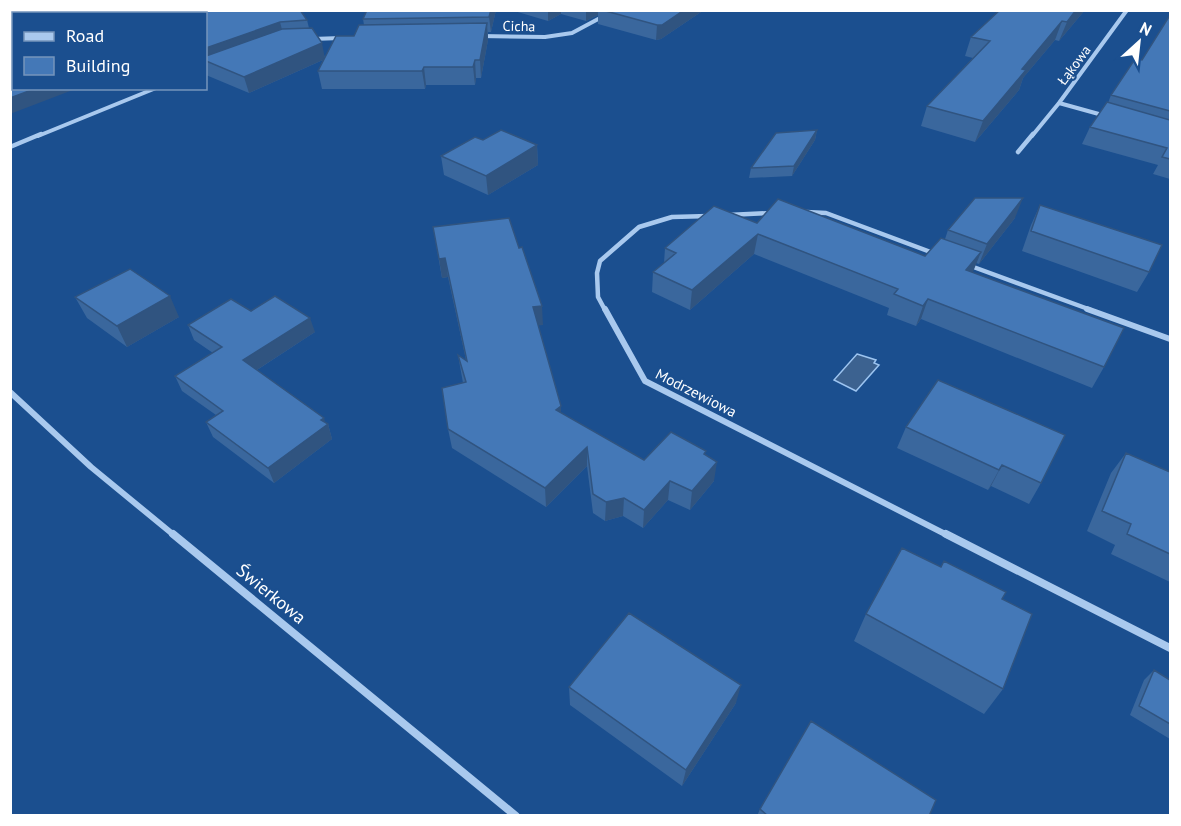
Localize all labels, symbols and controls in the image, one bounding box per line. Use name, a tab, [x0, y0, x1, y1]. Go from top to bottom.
legend	[12, 12, 207, 90]
north arrow	[1109, 12, 1169, 72]
street label: Cicha	[503, 17, 536, 35]
text: N	[1137, 17, 1155, 40]
text: Road	[66, 24, 104, 47]
street label: Łąkowa	[1053, 42, 1095, 88]
text: Building	[66, 54, 130, 77]
street label: Modrzewiowa	[653, 364, 740, 421]
street label: Świerkowa	[232, 559, 311, 629]

